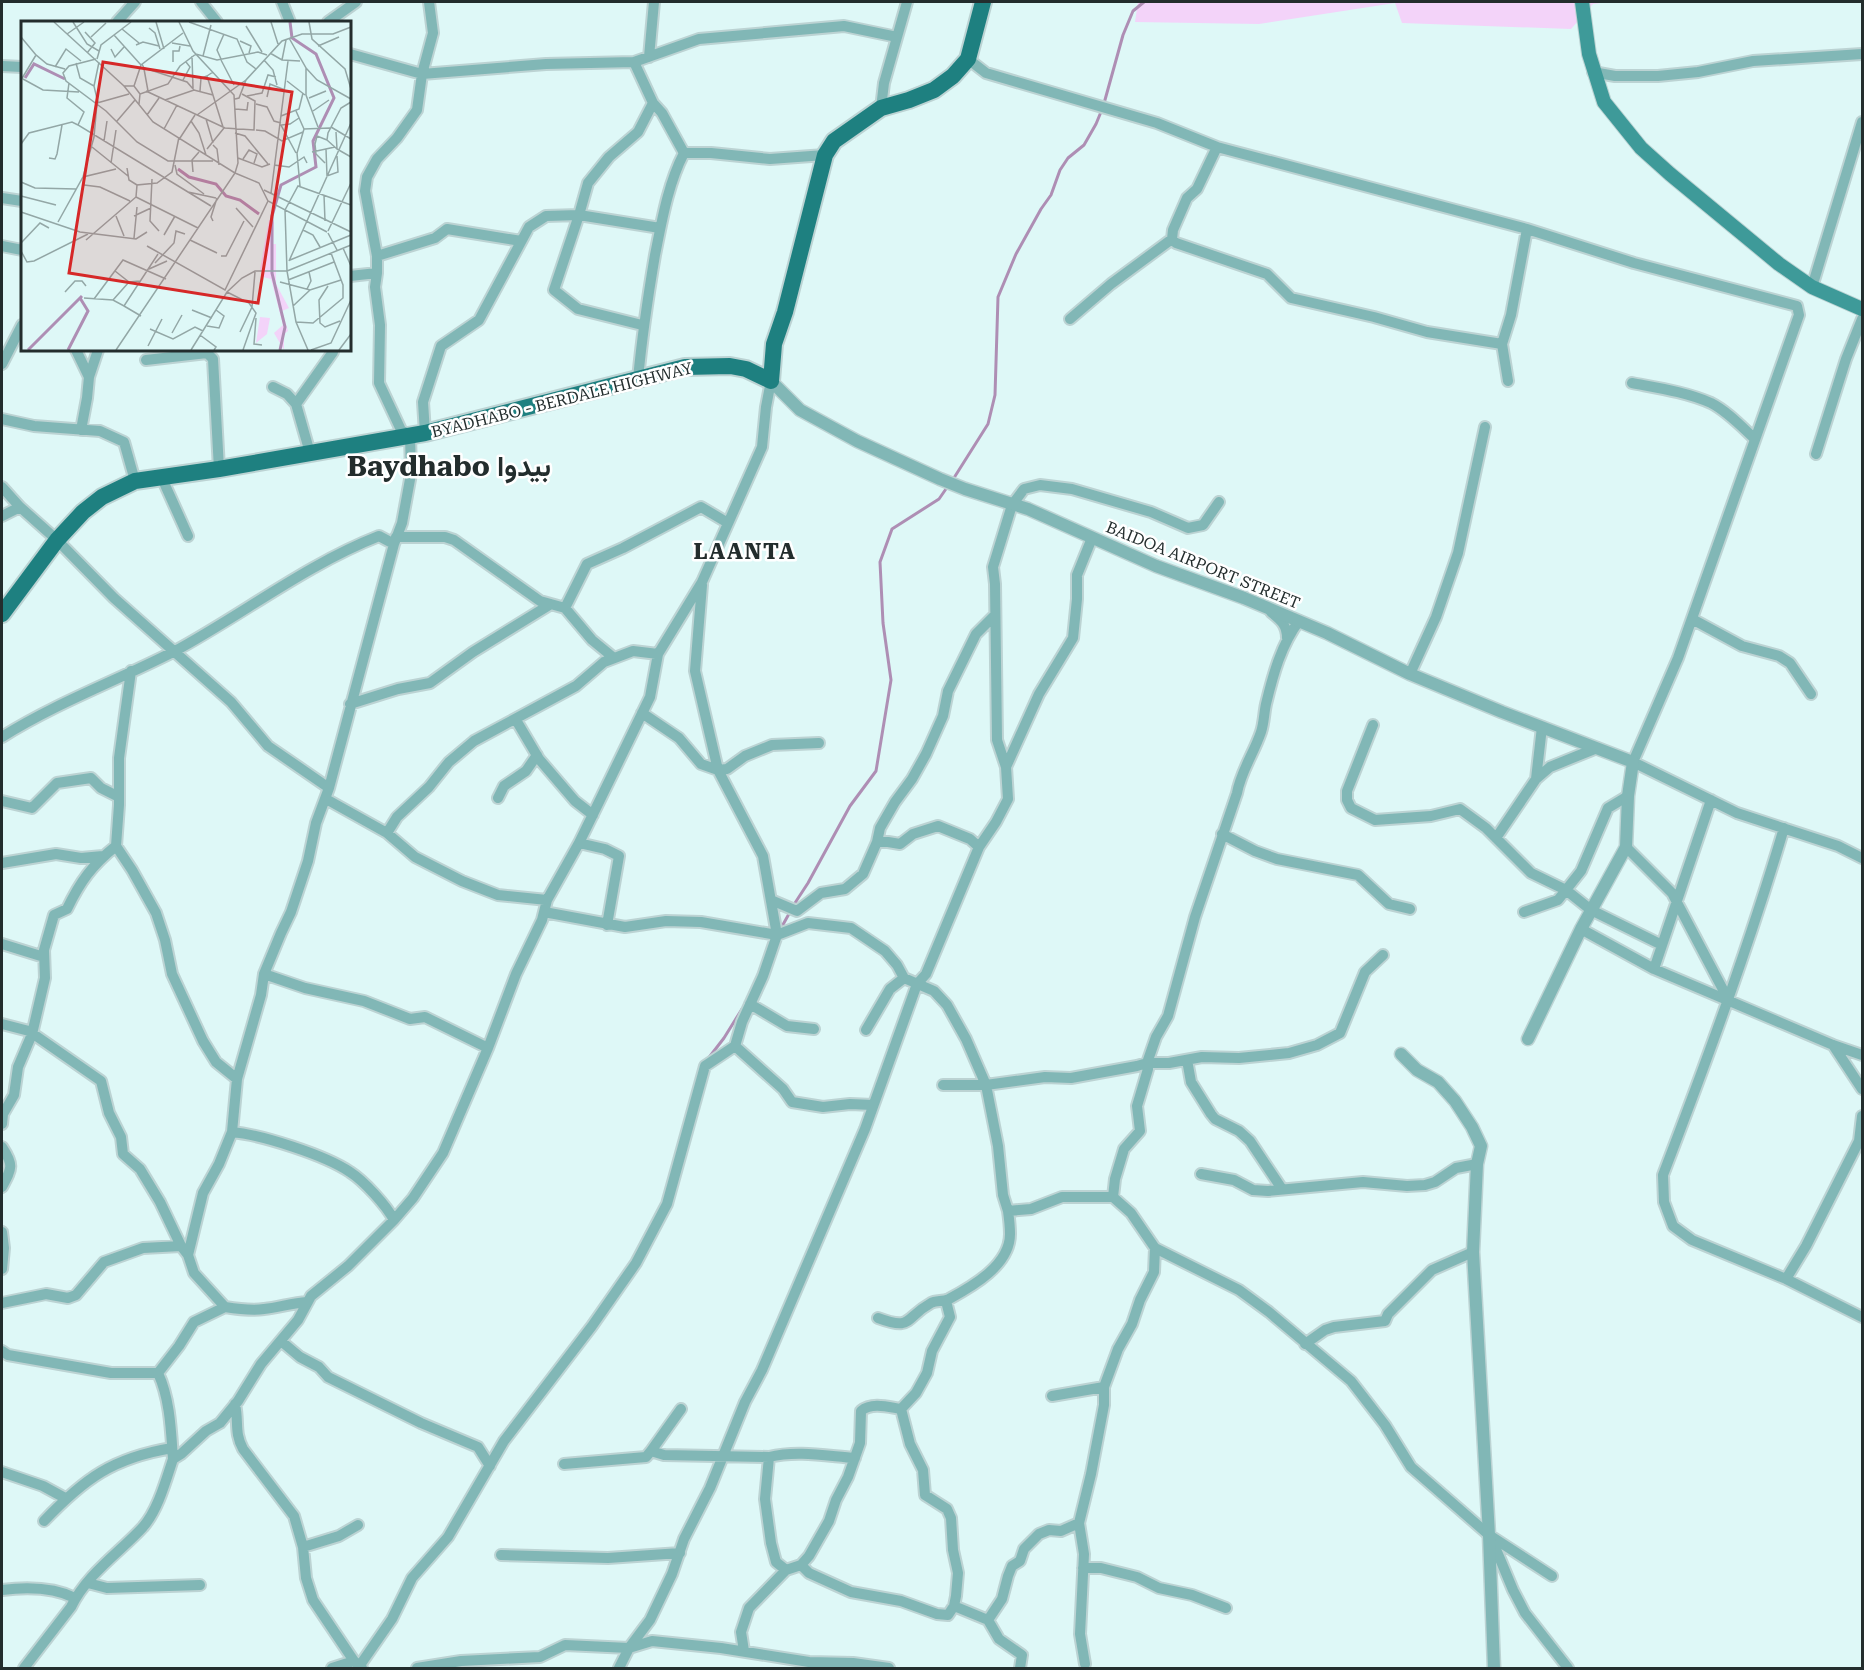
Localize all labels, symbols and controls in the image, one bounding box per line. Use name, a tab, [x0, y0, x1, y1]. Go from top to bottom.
inset map	[21, 21, 351, 351]
street label: BYADHABO - BERDALE HIGHWAY	[429, 358, 695, 442]
district label: Baydhabo بيدوا	[347, 450, 551, 484]
street label: BAIDOA AIRPORT STREET	[1103, 517, 1303, 613]
district label: LAANTA	[693, 539, 797, 564]

